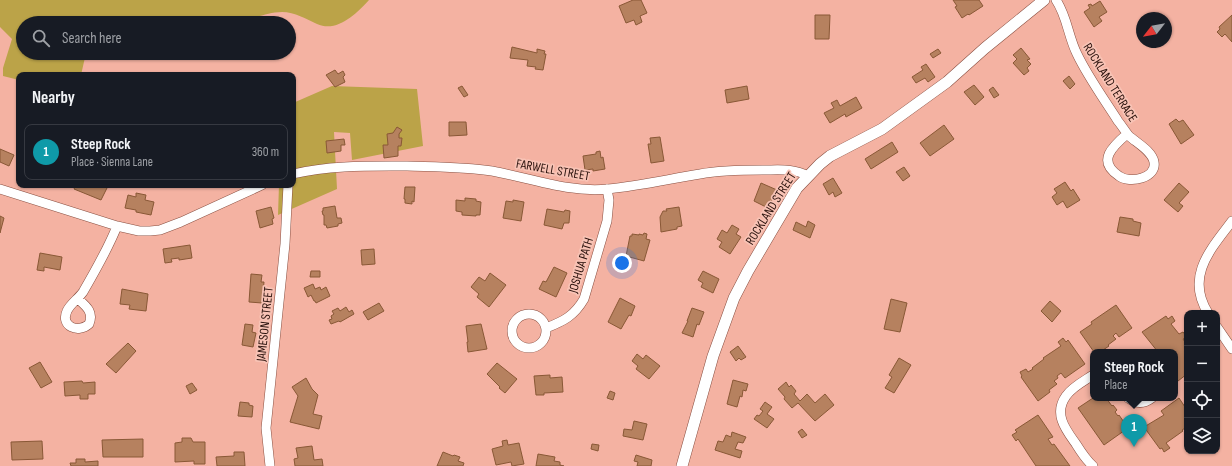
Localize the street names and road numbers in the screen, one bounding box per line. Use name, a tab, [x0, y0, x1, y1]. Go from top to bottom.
street label: ROCKLAND TERRACE	[1080, 40, 1141, 125]
street label: FARWELL STREET	[515, 156, 591, 184]
street label: ROCKLAND STREET	[742, 169, 800, 248]
street label: JOSHUA PATH	[565, 236, 597, 296]
street label: JAMESON STREET	[253, 286, 277, 363]

